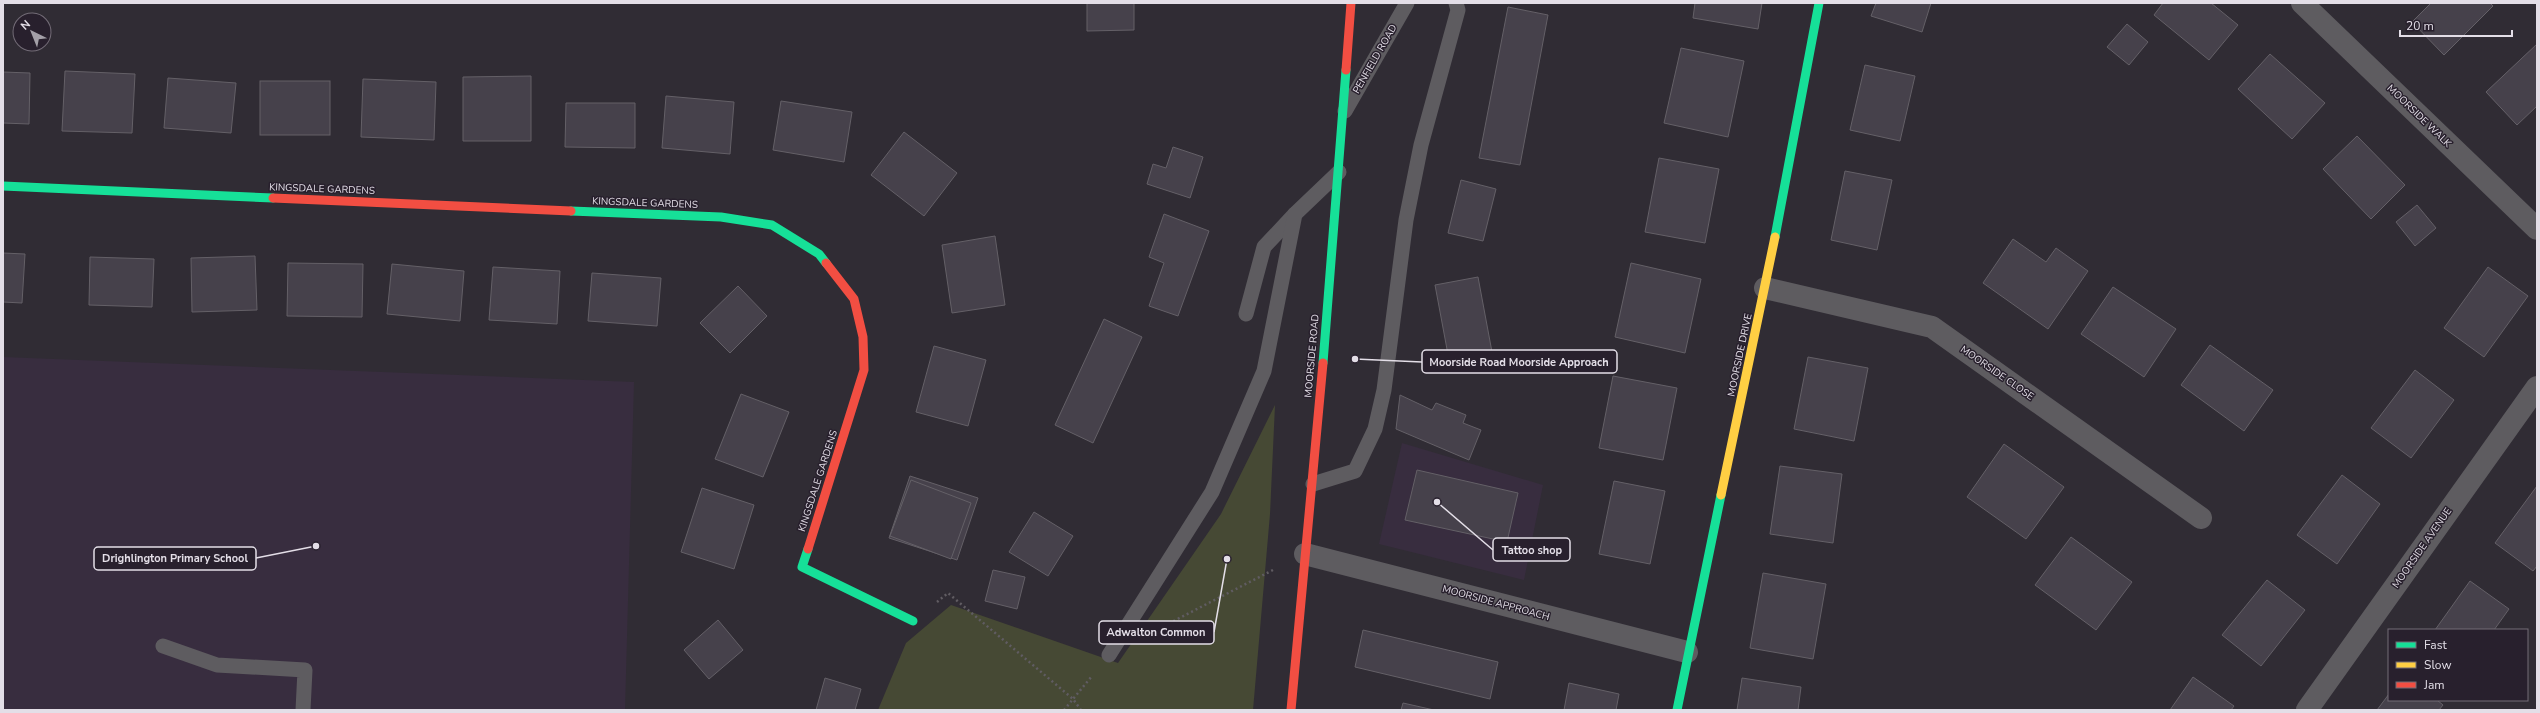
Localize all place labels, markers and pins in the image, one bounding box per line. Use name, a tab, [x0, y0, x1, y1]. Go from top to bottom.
callout: Moorside Road Moorside Approach	[1422, 350, 1617, 373]
callout: Tattoo shop	[1493, 538, 1570, 561]
callout: Drighlington Primary School	[94, 547, 256, 570]
callout: Adwalton Common	[1099, 621, 1214, 644]

